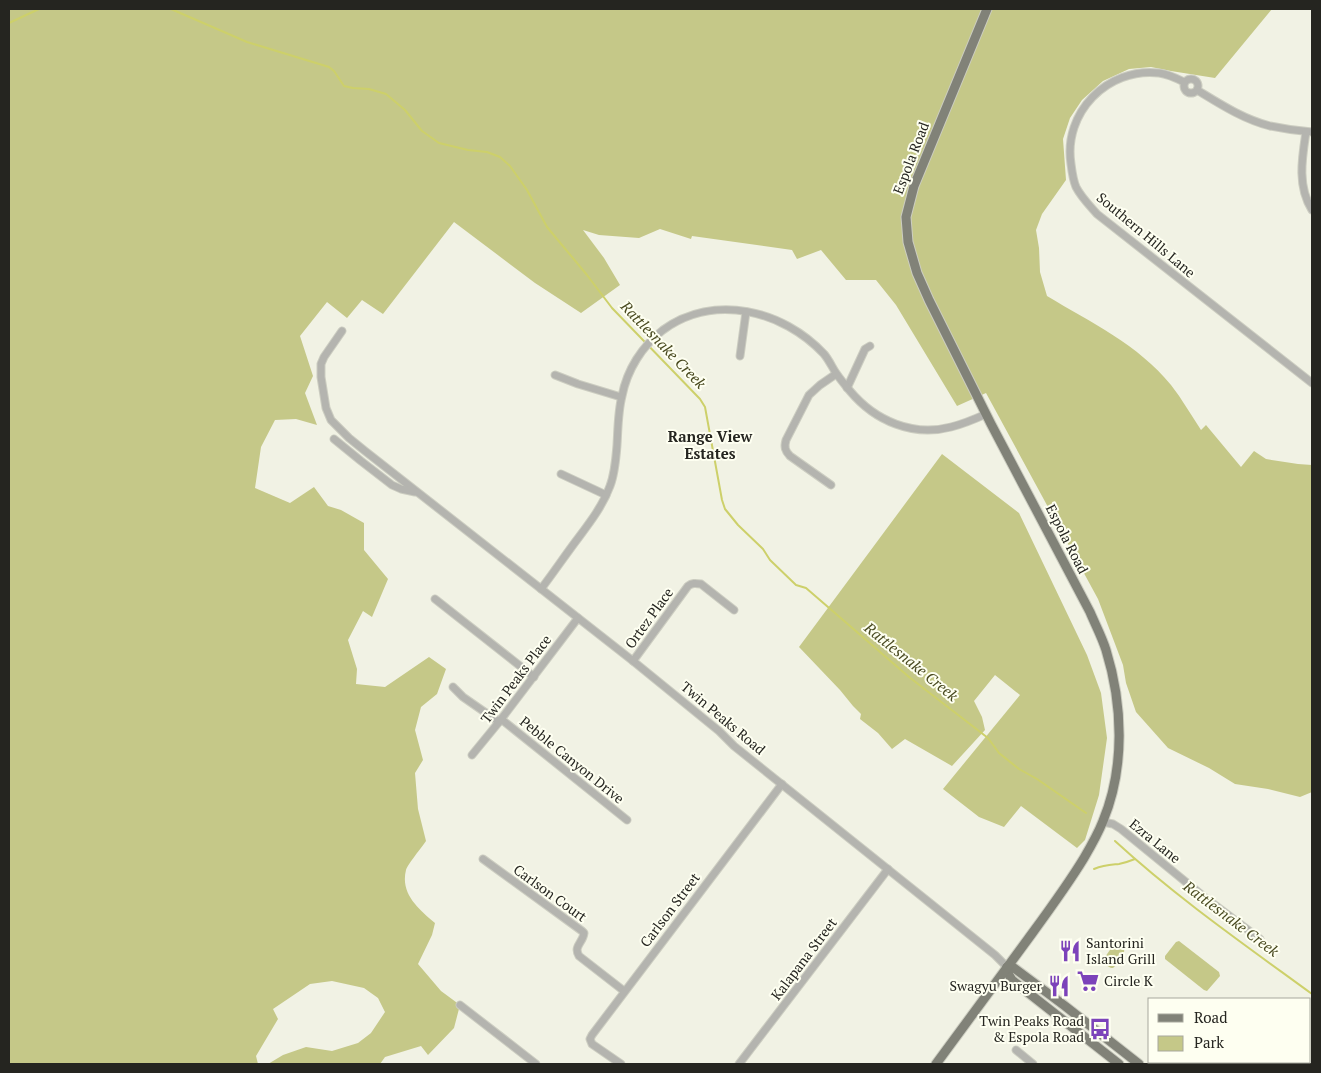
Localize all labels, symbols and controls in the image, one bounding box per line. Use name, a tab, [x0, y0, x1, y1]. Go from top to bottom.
street label: Espola Road	[888, 119, 933, 197]
street label: Southern Hills Lane	[1093, 188, 1200, 282]
water label: Rattlesnake Creek	[616, 295, 711, 393]
district label: Range View Estates	[668, 426, 752, 463]
street label: Espola Road	[1042, 501, 1093, 577]
street label: Ortez Place	[620, 583, 677, 652]
water label: Rattlesnake Creek	[860, 617, 963, 706]
street label: Twin Peaks Place	[476, 630, 555, 727]
street label: Twin Peaks Road	[677, 677, 770, 759]
street label: Pebble Canyon Drive	[516, 712, 628, 808]
street label: Ezra Lane	[1126, 814, 1185, 867]
street label: Carlson Court	[510, 860, 591, 926]
street label: Carlson Street	[635, 868, 704, 951]
water label: Rattlesnake Creek	[1179, 875, 1284, 961]
street label: Kalapana Street	[766, 913, 841, 1004]
place label: Santorini Island Grill	[1086, 933, 1155, 968]
restaurant icon: Santorini Island Grill	[1057, 938, 1083, 964]
supermarket icon: Circle K	[1075, 968, 1101, 994]
place label: Circle K	[1104, 971, 1154, 990]
restaurant icon: Swagyu Burger	[1046, 973, 1072, 999]
place label: Swagyu Burger	[950, 976, 1043, 995]
legend	[1148, 998, 1311, 1063]
text: Road	[1194, 1007, 1227, 1027]
place label: Twin Peaks Road & Espola Road	[979, 1011, 1084, 1046]
bus stop icon: Twin Peaks Road & Espola Road	[1087, 1016, 1113, 1042]
text: Park	[1194, 1032, 1224, 1052]

